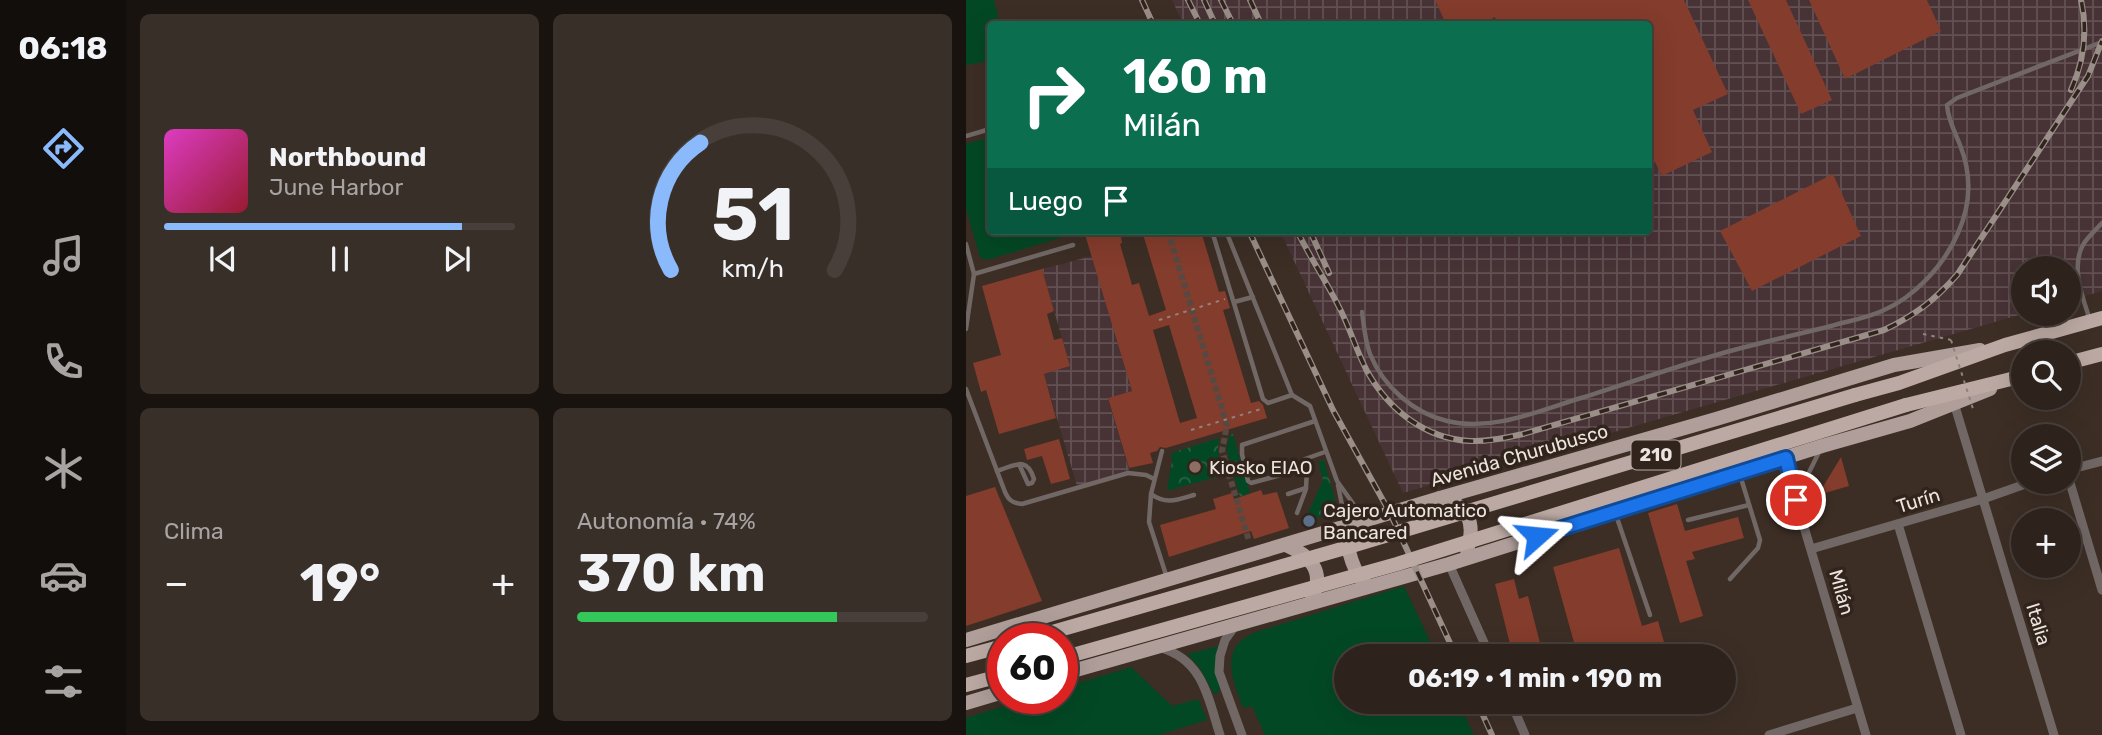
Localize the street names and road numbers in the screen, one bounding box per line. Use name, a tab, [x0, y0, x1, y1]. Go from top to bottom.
street label: Avenida Churubusco	[1428, 419, 1611, 492]
road number: 210	[1632, 440, 1680, 470]
street label: Turín	[1894, 483, 1943, 518]
street label: Milán	[1824, 567, 1859, 618]
street label: Italia	[2021, 600, 2056, 648]

